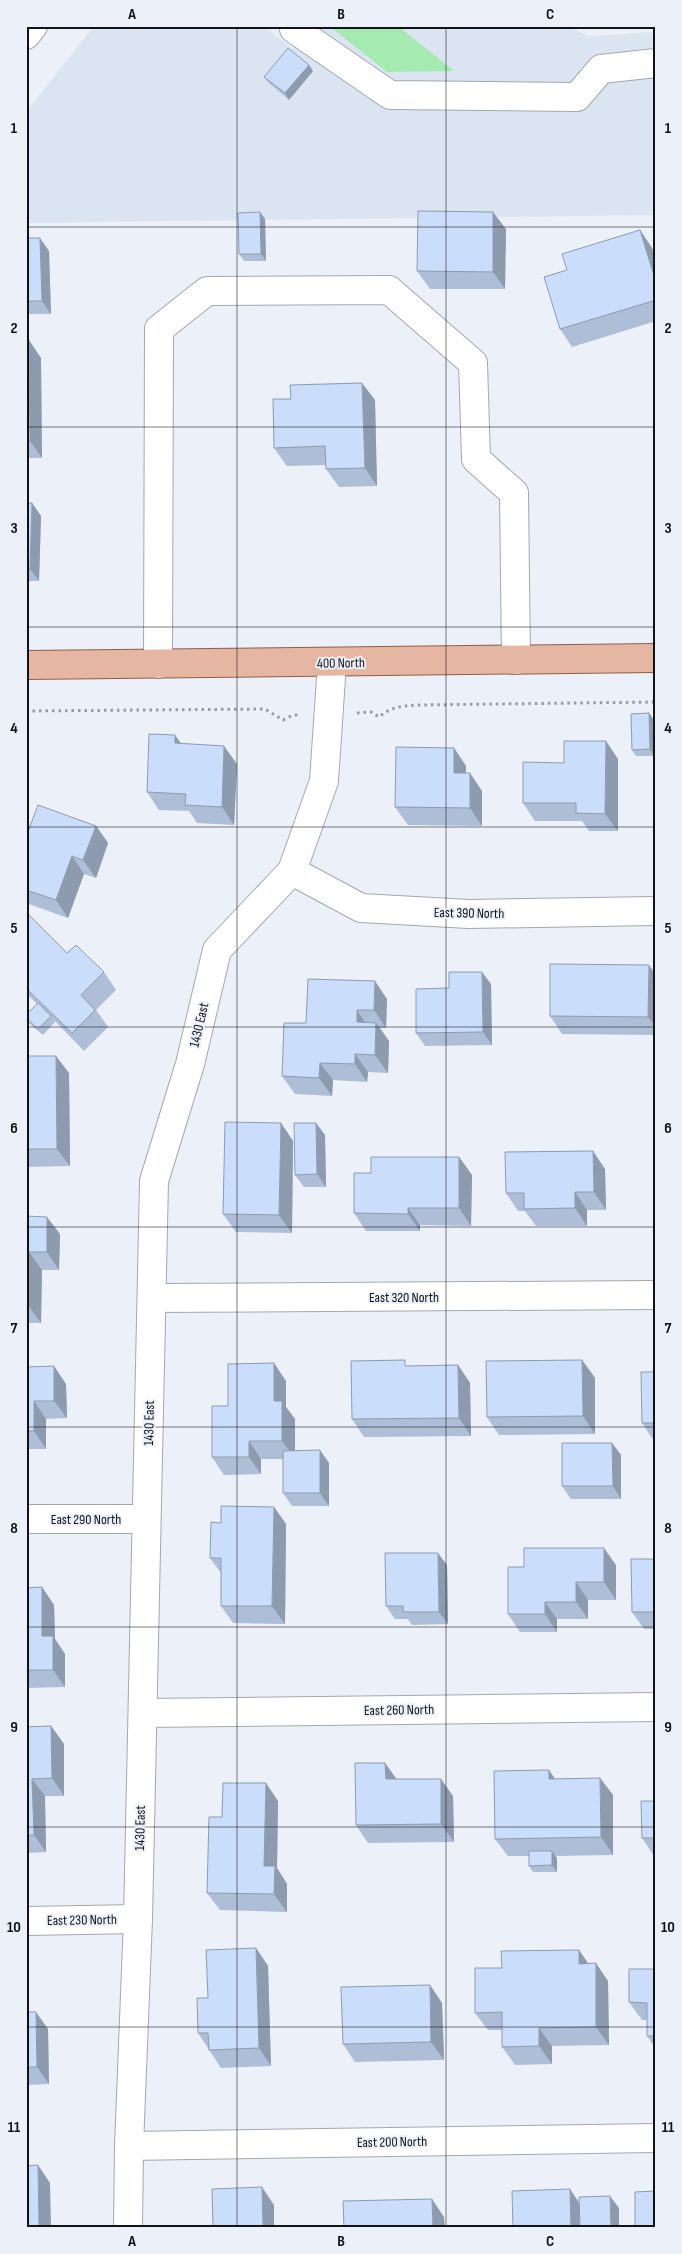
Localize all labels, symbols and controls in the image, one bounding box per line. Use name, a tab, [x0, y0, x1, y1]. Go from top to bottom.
text: A	[127, 5, 136, 24]
text: B	[337, 5, 345, 24]
text: C	[546, 5, 554, 24]
text: 1	[11, 119, 18, 138]
text: 1	[665, 119, 672, 138]
text: 2	[10, 319, 18, 338]
text: 2	[664, 319, 672, 338]
text: 3	[10, 519, 18, 538]
text: 3	[664, 519, 672, 538]
street label: 400 North	[317, 654, 365, 672]
text: 4	[10, 719, 18, 738]
text: 4	[664, 719, 672, 738]
street label: East 390 North	[434, 904, 504, 922]
text: 5	[10, 919, 18, 938]
text: 5	[664, 919, 672, 938]
street label: 1430 East	[186, 1001, 212, 1049]
text: 6	[10, 1119, 18, 1138]
text: 6	[664, 1119, 672, 1138]
street label: East 320 North	[369, 1289, 439, 1306]
text: 7	[11, 1319, 18, 1338]
text: 7	[665, 1319, 672, 1338]
street label: 1430 East	[140, 1400, 158, 1446]
street label: East 290 North	[51, 1511, 121, 1528]
text: 8	[10, 1519, 18, 1538]
text: 8	[664, 1519, 672, 1538]
street label: East 260 North	[364, 1701, 434, 1719]
text: 9	[10, 1718, 18, 1737]
text: 9	[664, 1718, 672, 1737]
street label: 1430 East	[131, 1805, 149, 1851]
street label: East 230 North	[47, 1911, 117, 1929]
text: 10	[7, 1918, 21, 1937]
text: 10	[661, 1918, 675, 1937]
text: 11	[8, 2118, 21, 2137]
text: 11	[662, 2118, 675, 2137]
street label: East 200 North	[357, 2133, 427, 2151]
text: A	[127, 2232, 136, 2251]
text: B	[337, 2232, 345, 2251]
text: C	[546, 2232, 554, 2251]

